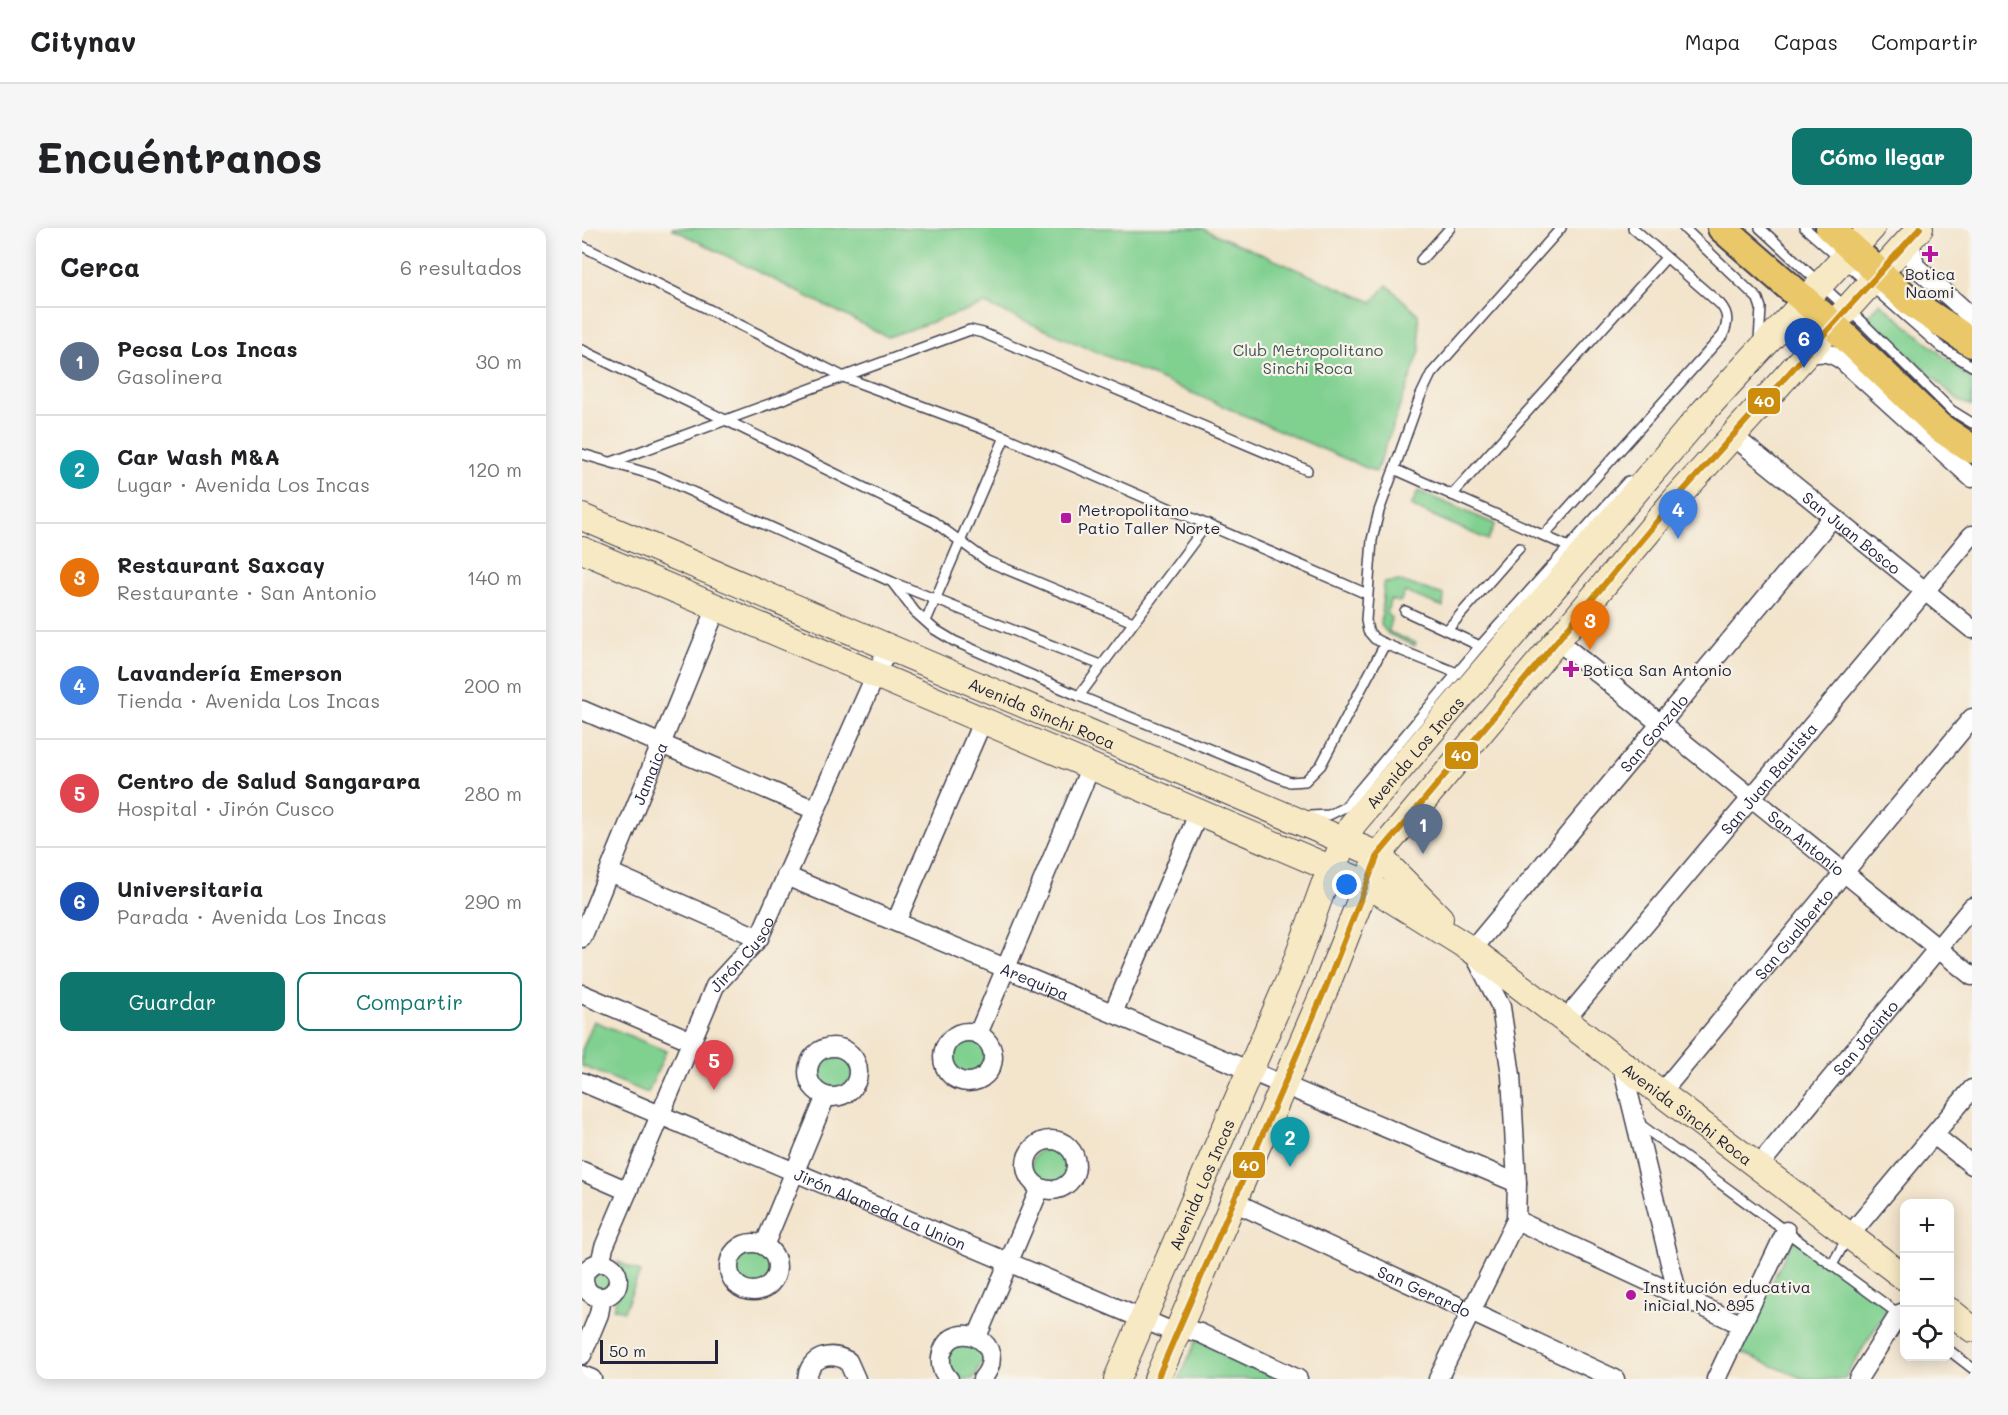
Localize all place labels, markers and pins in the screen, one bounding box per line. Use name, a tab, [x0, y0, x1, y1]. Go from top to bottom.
marker: Botica Naomi	[1923, 247, 1937, 261]
place label: Botica Naomi	[1905, 263, 1955, 302]
pin: 6	[1784, 318, 1824, 368]
pin: 4	[1658, 490, 1698, 539]
place label: Metropolitano Patio Taller Norte	[1078, 499, 1221, 538]
marker: Metropolitano Patio Taller Norte	[1059, 511, 1073, 525]
pin: 3	[1570, 600, 1610, 650]
place label: Botica San Antonio	[1583, 659, 1732, 680]
marker: Botica San Antonio	[1564, 662, 1578, 676]
pin: 1	[1404, 804, 1442, 854]
pin: 5	[694, 1040, 734, 1090]
pin: 2	[1270, 1118, 1310, 1167]
place label: Institución educativa inicial No. 895	[1643, 1276, 1811, 1315]
marker: Institución educativa inicial No. 895	[1624, 1288, 1638, 1302]

